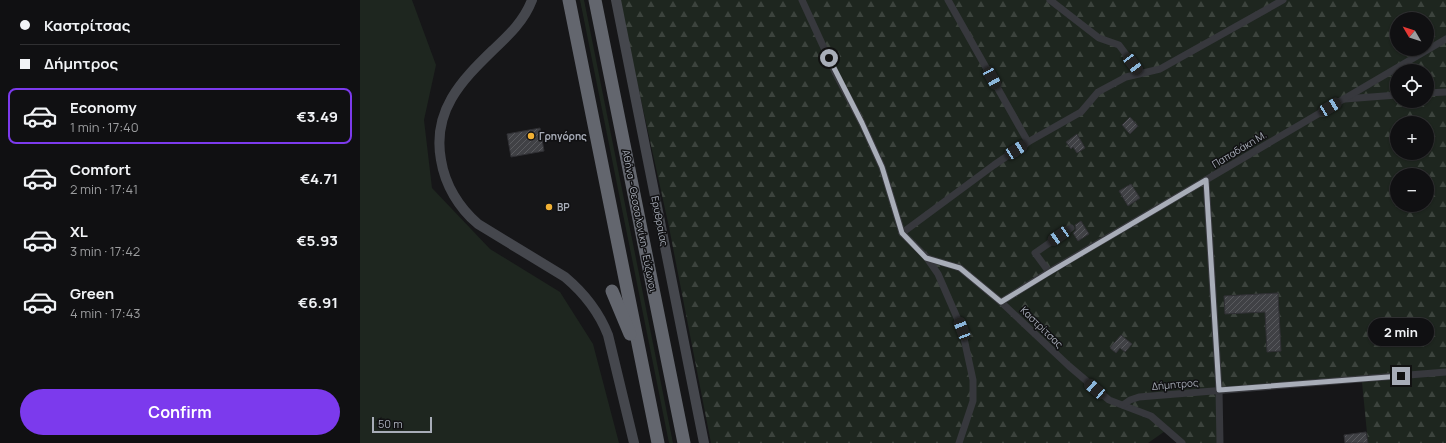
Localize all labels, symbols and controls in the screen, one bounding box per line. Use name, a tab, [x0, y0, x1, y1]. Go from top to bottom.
north arrow	[1390, 12, 1434, 56]
map controls	[1390, 12, 1434, 212]
text: Καστρίτσας	[44, 15, 130, 36]
route start	[820, 49, 838, 67]
car	[1121, 51, 1145, 77]
text: Δήμητρος	[44, 53, 118, 74]
button: locate	[1390, 64, 1434, 108]
car	[981, 65, 1003, 91]
car	[1317, 96, 1343, 118]
text: Economy	[70, 97, 137, 118]
icon: car	[22, 98, 58, 134]
text: €3.49	[296, 106, 338, 127]
button: +	[1390, 116, 1434, 160]
text: 1 min · 17:40	[70, 118, 139, 136]
street label: Παπαδάκη Μ.	[1209, 127, 1269, 171]
place label: Γρηγόρης	[539, 129, 587, 143]
marker: Γρηγόρης	[526, 131, 536, 141]
car	[1003, 138, 1029, 162]
street label: Αθήνα - Θεσσαλονίκη - Εύζωνοι	[619, 148, 661, 294]
text: Comfort	[70, 159, 131, 180]
icon: car	[22, 160, 58, 196]
text: €4.71	[300, 168, 338, 189]
button: −	[1390, 168, 1434, 212]
text: 2 min · 17:41	[70, 180, 138, 198]
street label: Ερυθραίας	[648, 195, 672, 248]
place label: BP	[557, 200, 570, 214]
marker: BP	[544, 202, 554, 212]
text: XL	[70, 221, 88, 242]
icon: car	[22, 222, 58, 258]
car	[1046, 224, 1072, 248]
text: €5.93	[296, 230, 338, 251]
text: 3 min · 17:42	[70, 242, 140, 260]
text: Green	[70, 283, 114, 304]
icon: car	[22, 284, 58, 320]
text: €6.91	[298, 292, 338, 313]
street label: Καστρίτσας	[1018, 303, 1067, 351]
text: 4 min · 17:43	[70, 304, 141, 322]
car	[952, 316, 972, 342]
callout: 2 min	[1368, 318, 1434, 346]
text: 2 min	[1384, 323, 1418, 341]
route end	[1392, 367, 1410, 385]
street label: Δήμητρος	[1151, 375, 1199, 393]
car	[1082, 377, 1108, 401]
button: Confirm	[20, 389, 340, 435]
scale bar	[372, 415, 432, 434]
text: 50 m	[378, 416, 403, 431]

